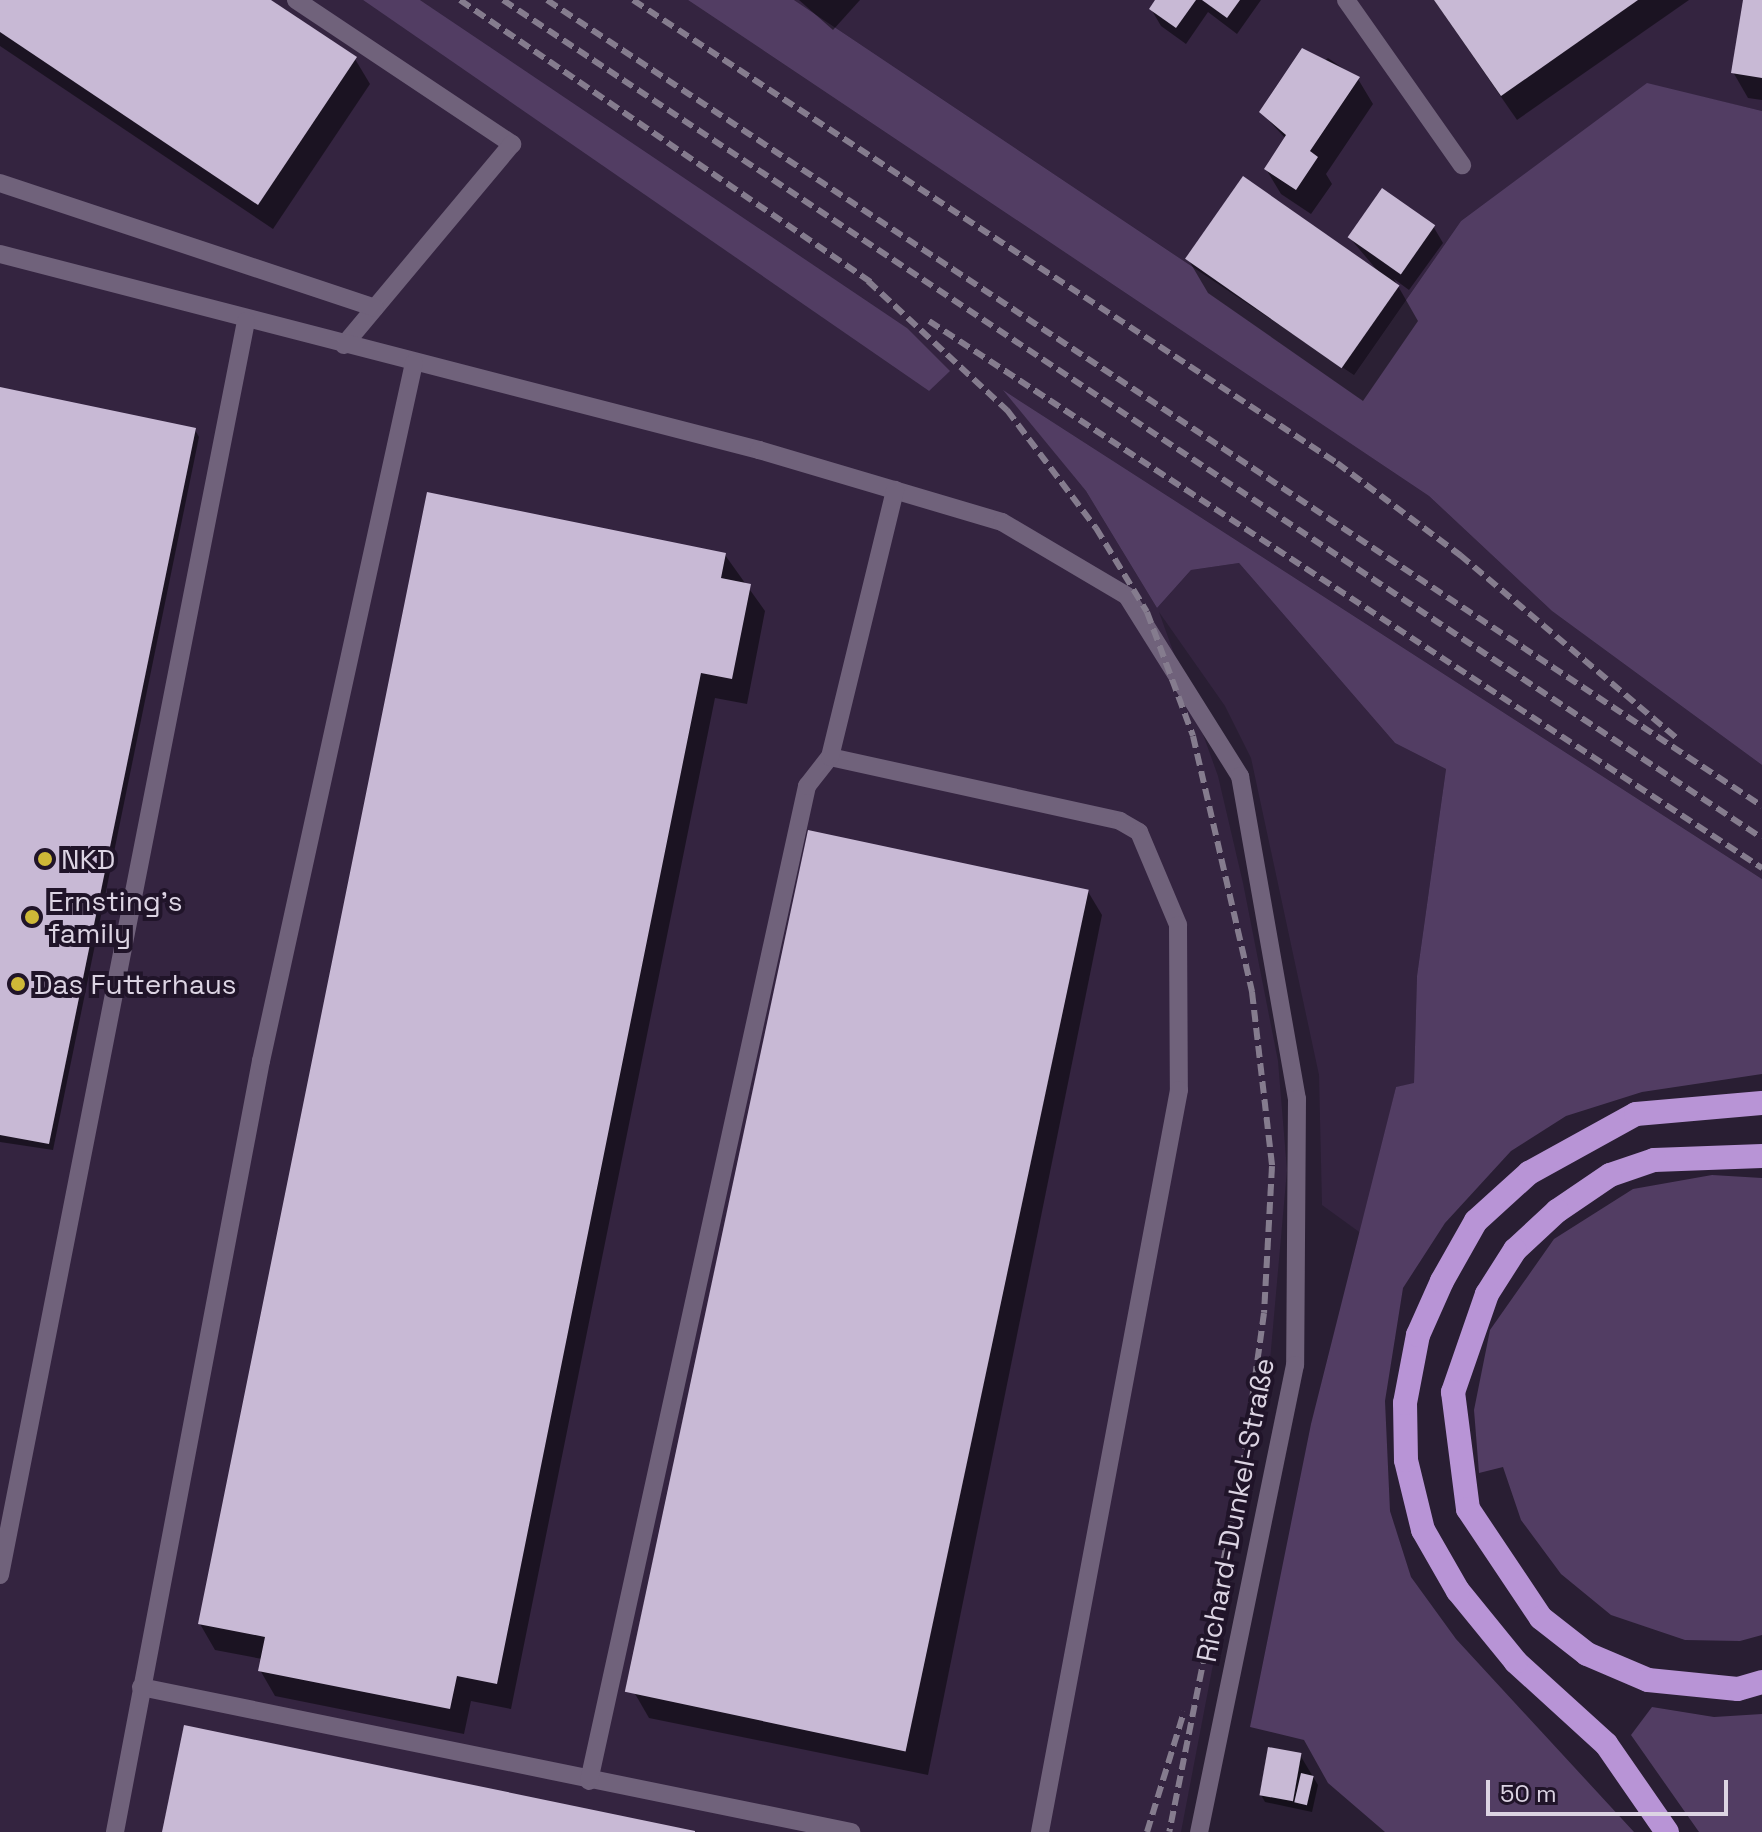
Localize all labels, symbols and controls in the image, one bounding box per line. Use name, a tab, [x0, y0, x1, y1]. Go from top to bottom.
place label: NKD	[61, 842, 115, 876]
marker: NKD	[36, 850, 54, 868]
place label: Ernsting's family	[48, 884, 182, 950]
marker: Ernsting's family	[23, 908, 41, 926]
place label: Das Futterhaus	[34, 967, 237, 1001]
marker: Das Futterhaus	[9, 975, 27, 993]
street label: Richard-Dunkel-Straße	[1189, 1355, 1281, 1665]
scale bar	[1490, 1764, 1732, 1814]
text: 50 m	[1500, 1778, 1557, 1809]

